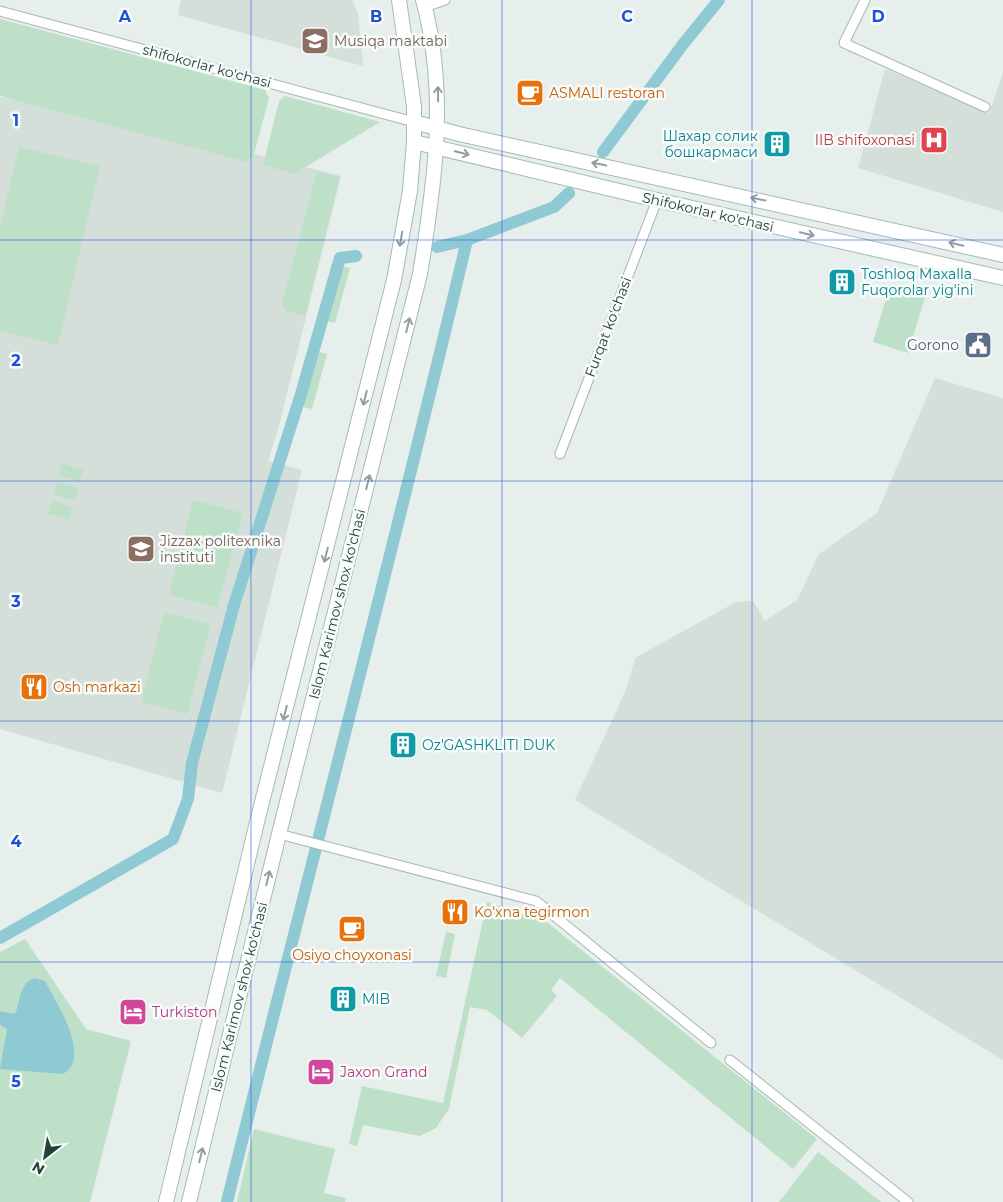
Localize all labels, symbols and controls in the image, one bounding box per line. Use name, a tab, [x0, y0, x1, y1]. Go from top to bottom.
text: A	[118, 7, 132, 26]
text: B	[370, 7, 382, 26]
text: C	[621, 7, 633, 26]
text: D	[871, 7, 885, 26]
school or university icon: Musiqa maktabi	[300, 26, 330, 56]
place label: Musiqa maktabi	[334, 32, 447, 50]
street label: shifokorlar ko'chasi	[141, 40, 273, 92]
cafe icon: ASMALI restoran	[515, 78, 545, 108]
place label: ASMALI restoran	[549, 84, 665, 102]
one-way arrow	[433, 86, 443, 102]
text: 1	[13, 111, 19, 130]
hospital icon: IIB shifoxonasi	[919, 125, 949, 155]
place label: Шахар солик бошкармаси	[663, 127, 758, 161]
building icon: Шахар солик бошкармаси	[762, 129, 792, 159]
place label: IIB shifoxonasi	[815, 131, 915, 149]
one-way arrow	[453, 149, 469, 158]
one-way arrow	[591, 159, 607, 168]
street label: Shifokorlar ko'chasi	[641, 188, 775, 236]
one-way arrow	[750, 194, 766, 203]
one-way arrow	[799, 230, 815, 239]
one-way arrow	[396, 231, 406, 247]
one-way arrow	[948, 239, 964, 248]
place label: Toshloq Maxalla Fuqorolar yig'ini	[861, 265, 974, 299]
building icon: Toshloq Maxalla Fuqorolar yig'ini	[827, 267, 857, 297]
street label: Furqat ko'chasi	[581, 274, 635, 380]
one-way arrow	[404, 318, 413, 334]
public building icon: Gorono	[963, 330, 993, 360]
place label: Gorono	[907, 336, 959, 354]
text: 2	[11, 351, 21, 370]
one-way arrow	[360, 389, 369, 405]
one-way arrow	[363, 475, 373, 491]
street label: Islom Karimov shox ko'chasi	[305, 507, 369, 701]
place label: Jizzax politexnika instituti	[159, 532, 281, 566]
school or university icon: Jizzax politexnika instituti	[126, 534, 156, 564]
one-way arrow	[320, 547, 330, 563]
text: 3	[10, 592, 21, 611]
restaurant icon: Osh markazi	[19, 672, 49, 702]
place label: Osh markazi	[53, 678, 141, 696]
one-way arrow	[280, 704, 289, 720]
building icon: Oz'GASHKLITI DUK	[388, 730, 418, 760]
place label: Oz'GASHKLITI DUK	[422, 736, 555, 754]
text: 4	[10, 832, 22, 851]
one-way arrow	[264, 870, 273, 886]
restaurant icon: Ko'xna tegirmon	[440, 897, 470, 927]
street label: Islom Karimov shox ko'chasi	[207, 900, 271, 1094]
place label: Ko'xna tegirmon	[474, 903, 590, 921]
cafe icon: Osiyo choyxonasi	[337, 914, 367, 944]
place label: Osiyo choyxonasi	[292, 946, 412, 964]
building icon: MIB	[328, 984, 358, 1014]
place label: MIB	[362, 990, 390, 1008]
hotel icon: Turkiston	[118, 997, 148, 1027]
place label: Turkiston	[152, 1003, 217, 1021]
hotel icon: Jaxon Grand	[306, 1057, 336, 1087]
place label: Jaxon Grand	[339, 1063, 428, 1081]
text: 5	[11, 1072, 21, 1091]
north arrow	[20, 1132, 70, 1182]
one-way arrow	[197, 1147, 206, 1163]
text: N	[29, 1158, 48, 1179]

